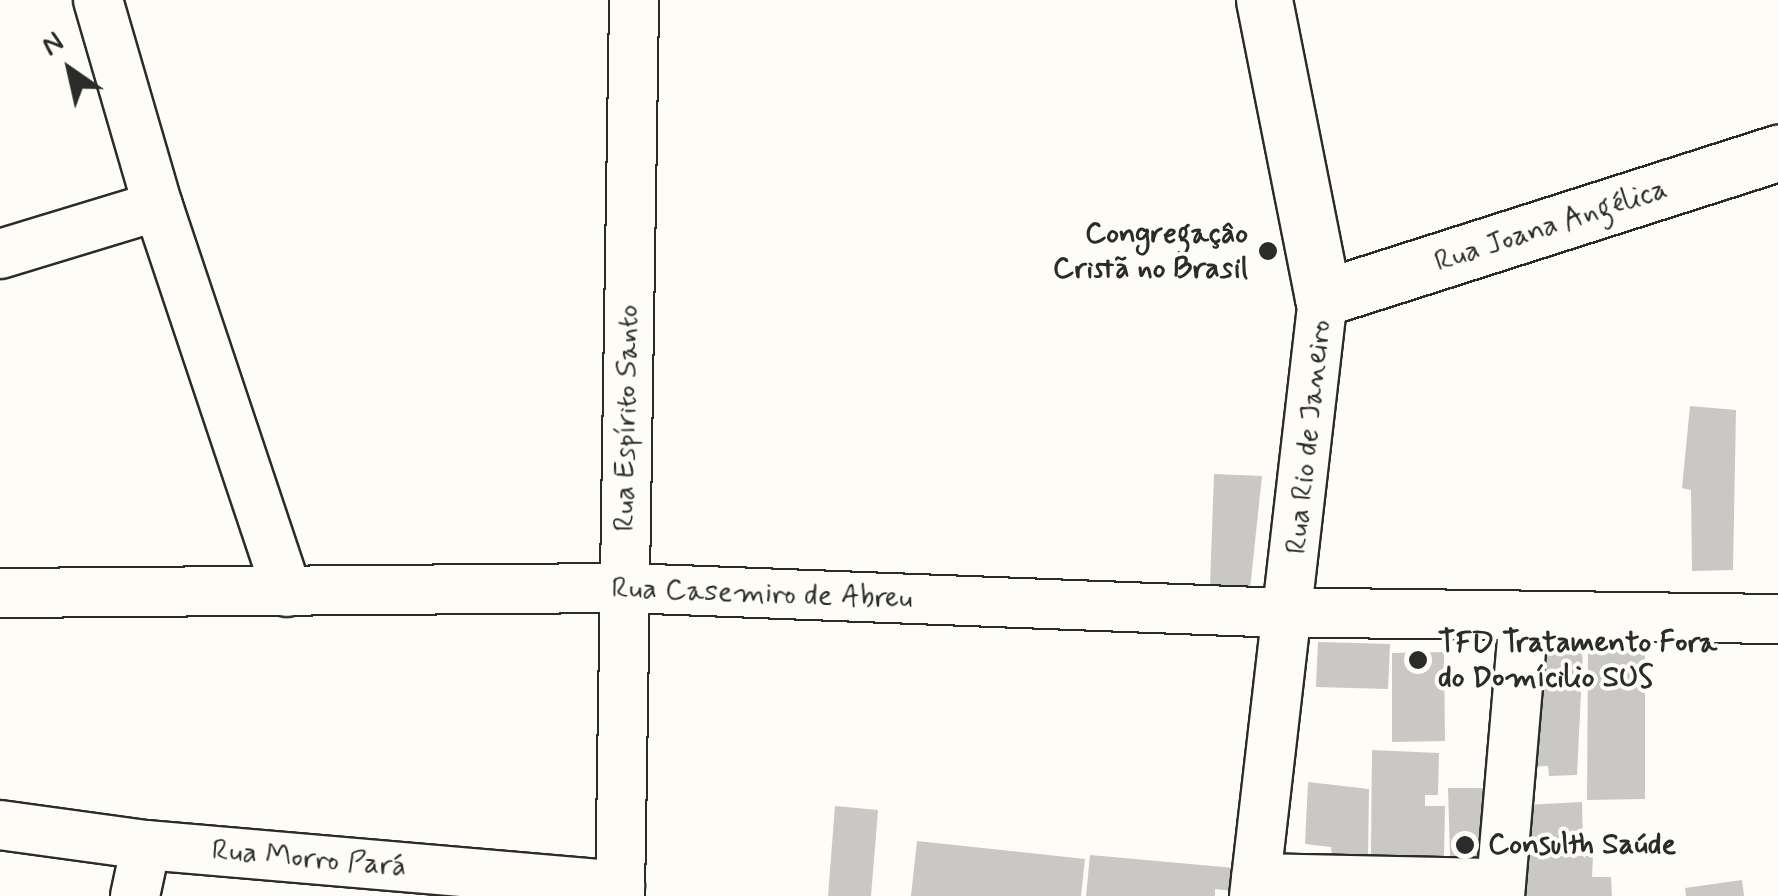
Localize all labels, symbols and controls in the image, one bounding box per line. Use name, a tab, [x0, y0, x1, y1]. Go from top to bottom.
north arrow	[20, 20, 120, 120]
text: N	[35, 24, 71, 65]
street label: Rua Joana Angélica	[1428, 171, 1674, 281]
place label: Congregaçâo Cristã no Brasil	[1054, 216, 1248, 286]
marker: Congregaçâo Cristã no Brasil	[1257, 240, 1279, 262]
street label: Rua Espírito Santo	[607, 304, 647, 532]
street label: Rua Rio de Janeiro	[1279, 321, 1339, 553]
street label: Rua Casemiro de Abreu	[610, 571, 914, 617]
place label: TFD Tratamento Fora do Domícilio SUS	[1438, 625, 1714, 696]
marker: TFD Tratamento Fora do Domícilio SUS	[1407, 649, 1429, 671]
place label: Consulth Saúde	[1488, 827, 1676, 863]
marker: Consulth Saúde	[1452, 832, 1478, 858]
street label: Rua Morro Pará	[210, 833, 408, 885]

